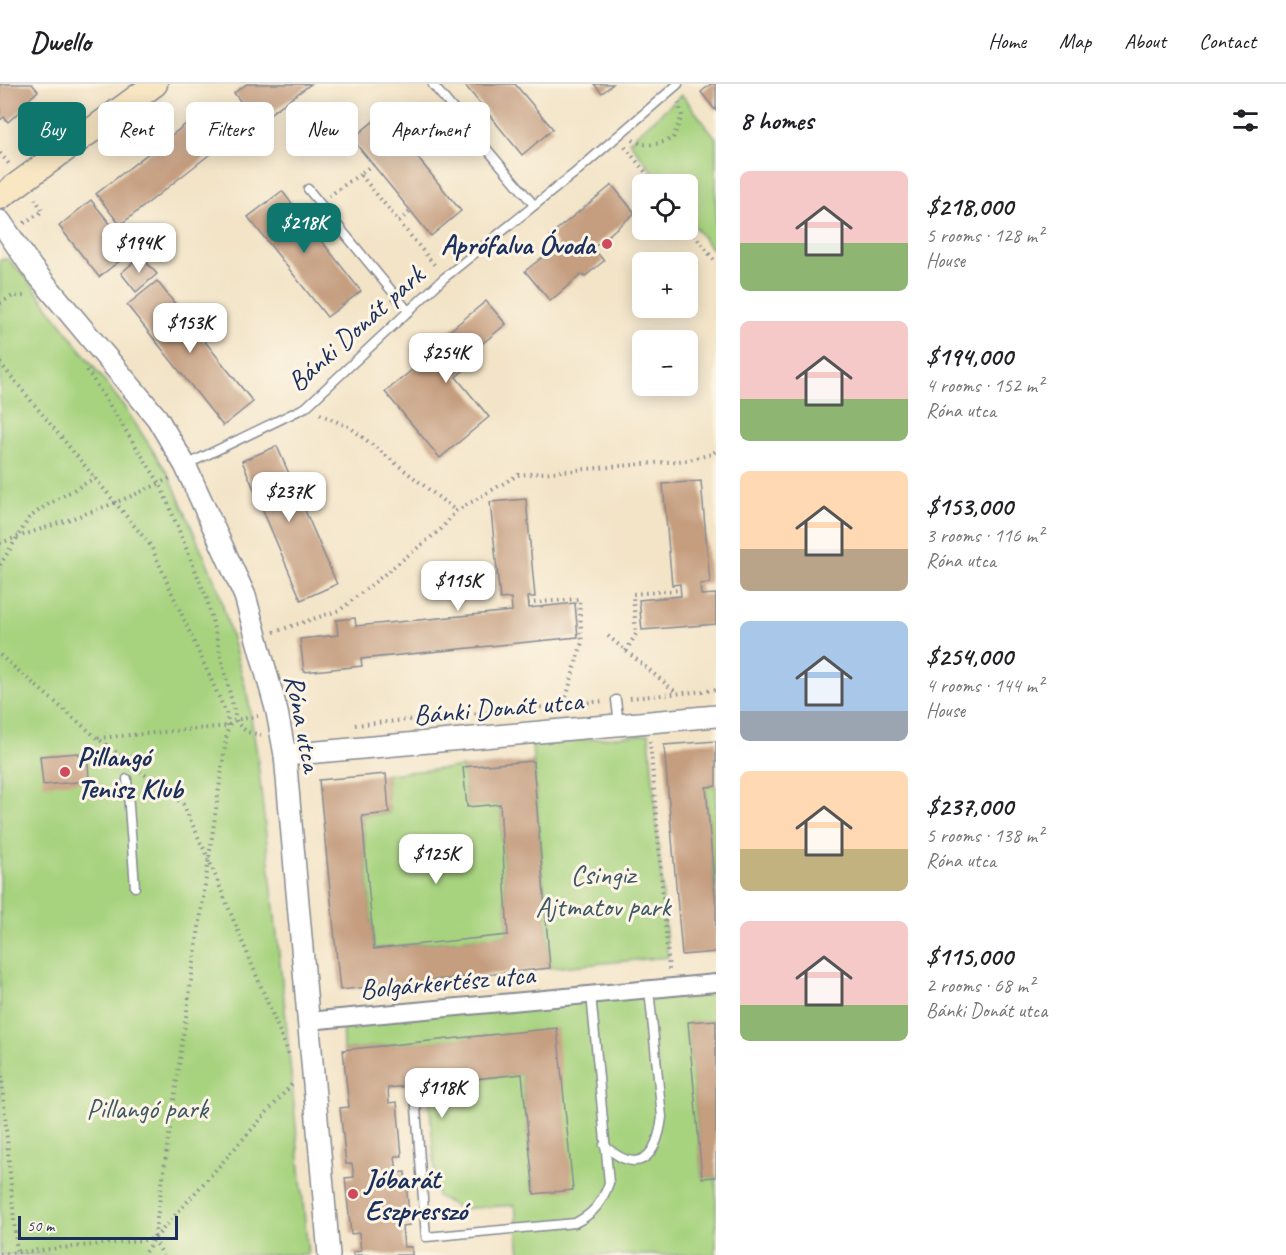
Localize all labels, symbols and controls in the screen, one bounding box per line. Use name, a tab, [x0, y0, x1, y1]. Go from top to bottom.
text: Dwello	[30, 24, 91, 59]
text: Home	[988, 28, 1026, 54]
text: Map	[1059, 28, 1091, 54]
text: About	[1124, 28, 1166, 54]
text: Contact	[1199, 28, 1256, 54]
chip: Buy	[18, 102, 86, 156]
chip: Rent	[98, 102, 174, 156]
chip: Filters	[186, 102, 274, 156]
chip: New	[286, 102, 358, 156]
chip: Apartment	[370, 102, 490, 156]
text: 8 homes	[740, 104, 813, 137]
icon: filters	[1229, 104, 1262, 137]
map controls	[632, 174, 698, 396]
button: locate	[632, 174, 698, 240]
text: $218,000	[926, 190, 1013, 223]
icon: home	[788, 195, 860, 267]
pin: $218K	[262, 203, 346, 254]
text: $218K	[281, 210, 327, 235]
pin: $194K	[97, 223, 181, 274]
text: 5 rooms · 128 m²	[926, 223, 1043, 248]
place label: Aprófalva Óvoda	[441, 227, 598, 262]
text: $194K	[116, 230, 162, 255]
marker: Aprófalva Óvoda	[600, 237, 614, 251]
text: House	[926, 248, 965, 273]
button: +	[632, 252, 698, 318]
street label: Bánki Donát park	[280, 256, 433, 399]
pin: $153K	[148, 303, 232, 354]
text: $153K	[167, 310, 213, 335]
button: −	[632, 330, 698, 396]
pin: $254K	[404, 333, 488, 384]
text: $254K	[423, 340, 469, 365]
text: $194,000	[926, 340, 1013, 373]
icon: home	[788, 345, 860, 417]
text: 4 rooms · 152 m²	[926, 373, 1043, 398]
text: Róna utca	[926, 398, 996, 423]
pin: $237K	[247, 472, 331, 523]
text: $237K	[266, 479, 312, 504]
text: $153,000	[926, 490, 1013, 523]
icon: home	[788, 495, 860, 567]
text: 3 rooms · 116 m²	[926, 523, 1043, 548]
text: Róna utca	[926, 548, 996, 573]
pin: $115K	[416, 561, 500, 612]
text: $115K	[435, 568, 481, 593]
text: $254,000	[926, 640, 1013, 673]
icon: home	[788, 645, 860, 717]
street label: Róna utca	[277, 672, 331, 777]
text: 4 rooms · 144 m²	[926, 673, 1043, 698]
street label: Bánki Donát utca	[412, 683, 586, 732]
text: House	[926, 698, 965, 723]
place label: Pillangó Tenisz Klub	[77, 739, 184, 806]
marker: Pillangó Tenisz Klub	[58, 765, 72, 779]
text: $237,000	[926, 790, 1013, 823]
icon: home	[788, 795, 860, 867]
text: 5 rooms · 138 m²	[926, 823, 1043, 848]
pin: $125K	[394, 834, 478, 885]
text: $125K	[413, 841, 459, 866]
text: Róna utca	[926, 848, 996, 873]
park label: Csingiz Ajtmatov park	[536, 857, 672, 924]
text: $115,000	[926, 940, 1013, 973]
icon: home	[788, 945, 860, 1017]
street label: Bolgárkertész utca	[358, 956, 538, 1007]
text: 2 rooms · 68 m²	[926, 973, 1034, 998]
text: Bánki Donát utca	[926, 998, 1047, 1023]
pin: $118K	[400, 1068, 484, 1119]
text: $118K	[419, 1075, 465, 1100]
park label: Pillangó park	[86, 1091, 210, 1126]
place label: Jóbarát Eszpresszó	[363, 1161, 471, 1228]
marker: Jóbarát Eszpresszó	[346, 1187, 360, 1201]
scale bar	[18, 1213, 178, 1240]
text: 50 m	[27, 1216, 54, 1236]

